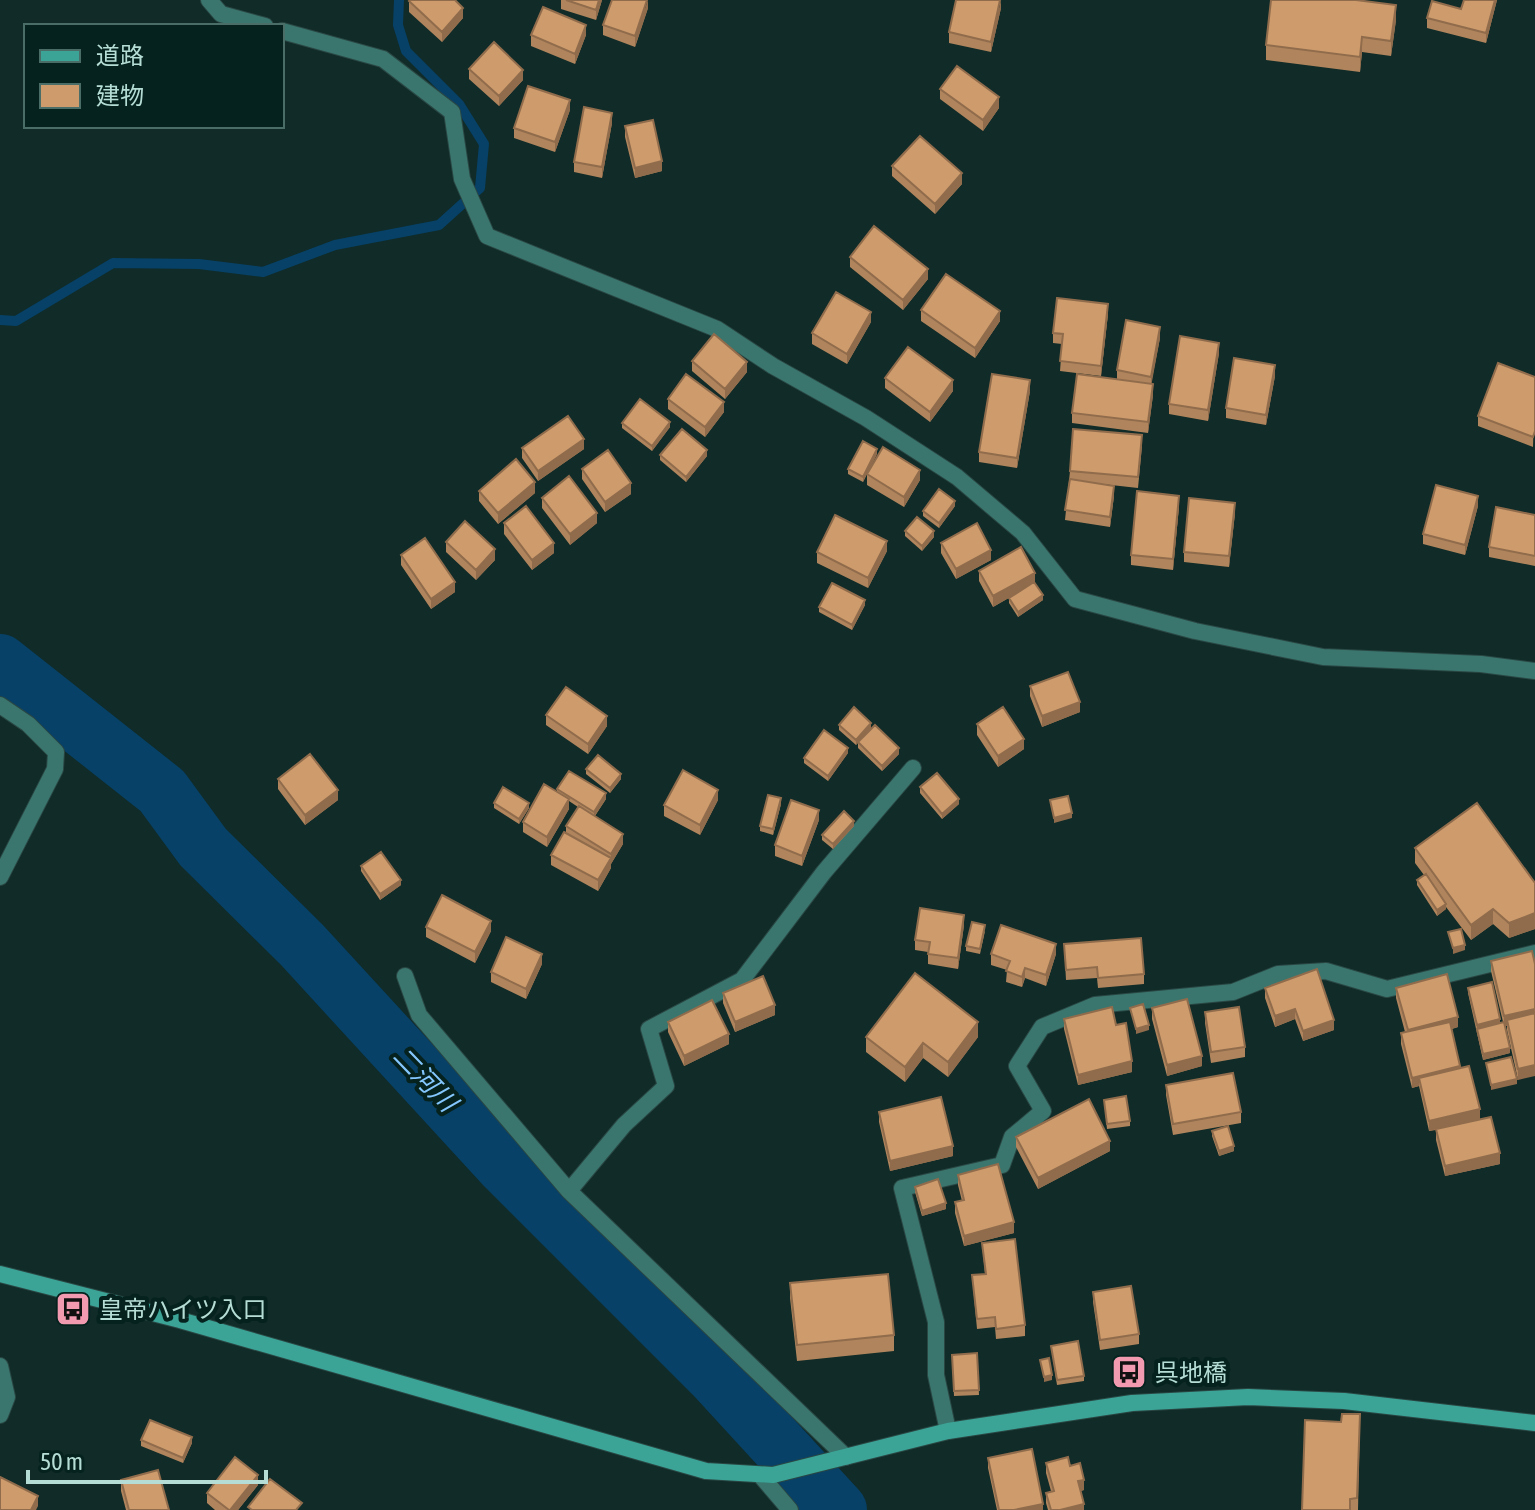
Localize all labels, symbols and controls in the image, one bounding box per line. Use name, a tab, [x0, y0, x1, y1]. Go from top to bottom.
legend	[24, 24, 284, 128]
text: 道路	[96, 42, 144, 69]
text: 建物	[96, 82, 144, 109]
water label: 二河川	[387, 1041, 465, 1120]
bus stop icon: 皇帝ハイツ入口	[54, 1290, 92, 1328]
place label: 皇帝ハイツ入口	[99, 1296, 267, 1323]
bus stop icon: 呉地橋	[1110, 1353, 1148, 1391]
place label: 呉地橋	[1155, 1359, 1227, 1386]
scale bar	[28, 1434, 266, 1484]
text: 50 m	[40, 1448, 83, 1475]

